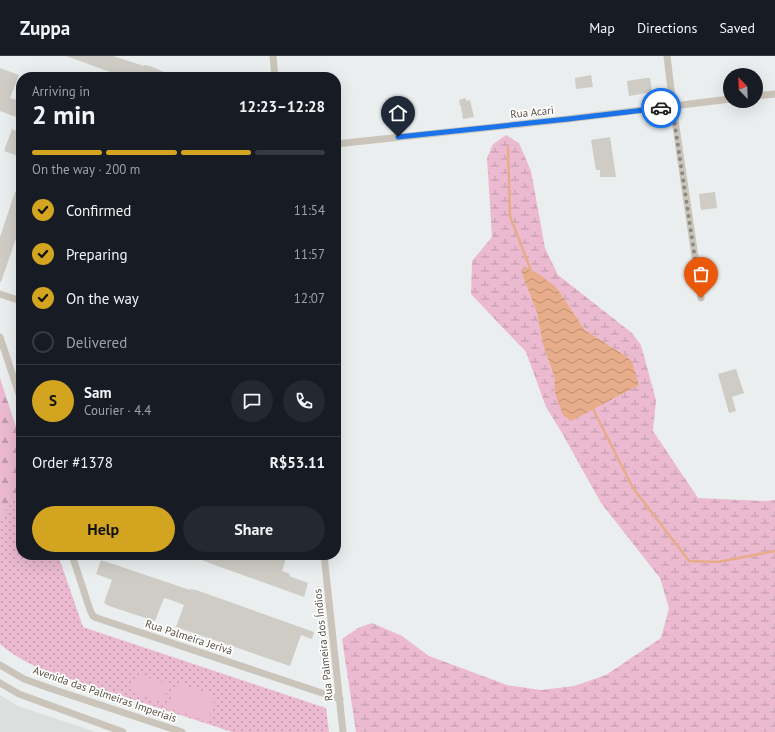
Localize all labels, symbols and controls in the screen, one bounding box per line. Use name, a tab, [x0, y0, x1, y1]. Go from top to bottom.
text: Zuppa	[20, 16, 70, 40]
text: Map	[589, 19, 615, 37]
text: Directions	[637, 19, 697, 37]
text: Saved	[719, 19, 755, 37]
north arrow	[723, 68, 763, 108]
map controls	[723, 68, 763, 108]
text: Arriving in	[32, 83, 90, 100]
courier	[641, 88, 681, 128]
pin	[381, 96, 415, 137]
text: 12:23–12:28	[239, 97, 325, 116]
icon: car	[650, 97, 672, 119]
text: 2 min	[32, 98, 95, 131]
icon: home	[387, 102, 409, 124]
street label: Rua Acari	[509, 103, 555, 121]
text: On the way · 200 m	[32, 161, 140, 178]
icon: check	[32, 199, 54, 221]
text: Confirmed	[66, 201, 131, 220]
text: 11:54	[294, 202, 325, 219]
icon: check	[32, 243, 54, 265]
text: Preparing	[66, 245, 128, 264]
text: 11:57	[294, 246, 325, 263]
pin	[684, 257, 718, 298]
icon: bag	[690, 263, 712, 285]
icon: check	[32, 287, 54, 309]
text: On the way	[66, 289, 139, 308]
text: 12:07	[294, 290, 325, 307]
text: Delivered	[66, 333, 127, 352]
button: chat	[231, 380, 273, 422]
button: phone	[283, 380, 325, 422]
text: Sam	[84, 383, 111, 402]
text: S	[49, 391, 57, 410]
text: Courier · 4.4	[84, 402, 151, 419]
text: Order #1378	[32, 453, 113, 472]
text: R$53.11	[270, 453, 325, 472]
button: Help	[32, 506, 175, 552]
button: Share	[183, 506, 325, 552]
street label: Rua Palmeira dos Índios	[310, 588, 336, 702]
street label: Rua Palmeira Jerivá	[144, 616, 234, 658]
street label: Avenida das Palmeiras Imperiais	[31, 663, 179, 725]

